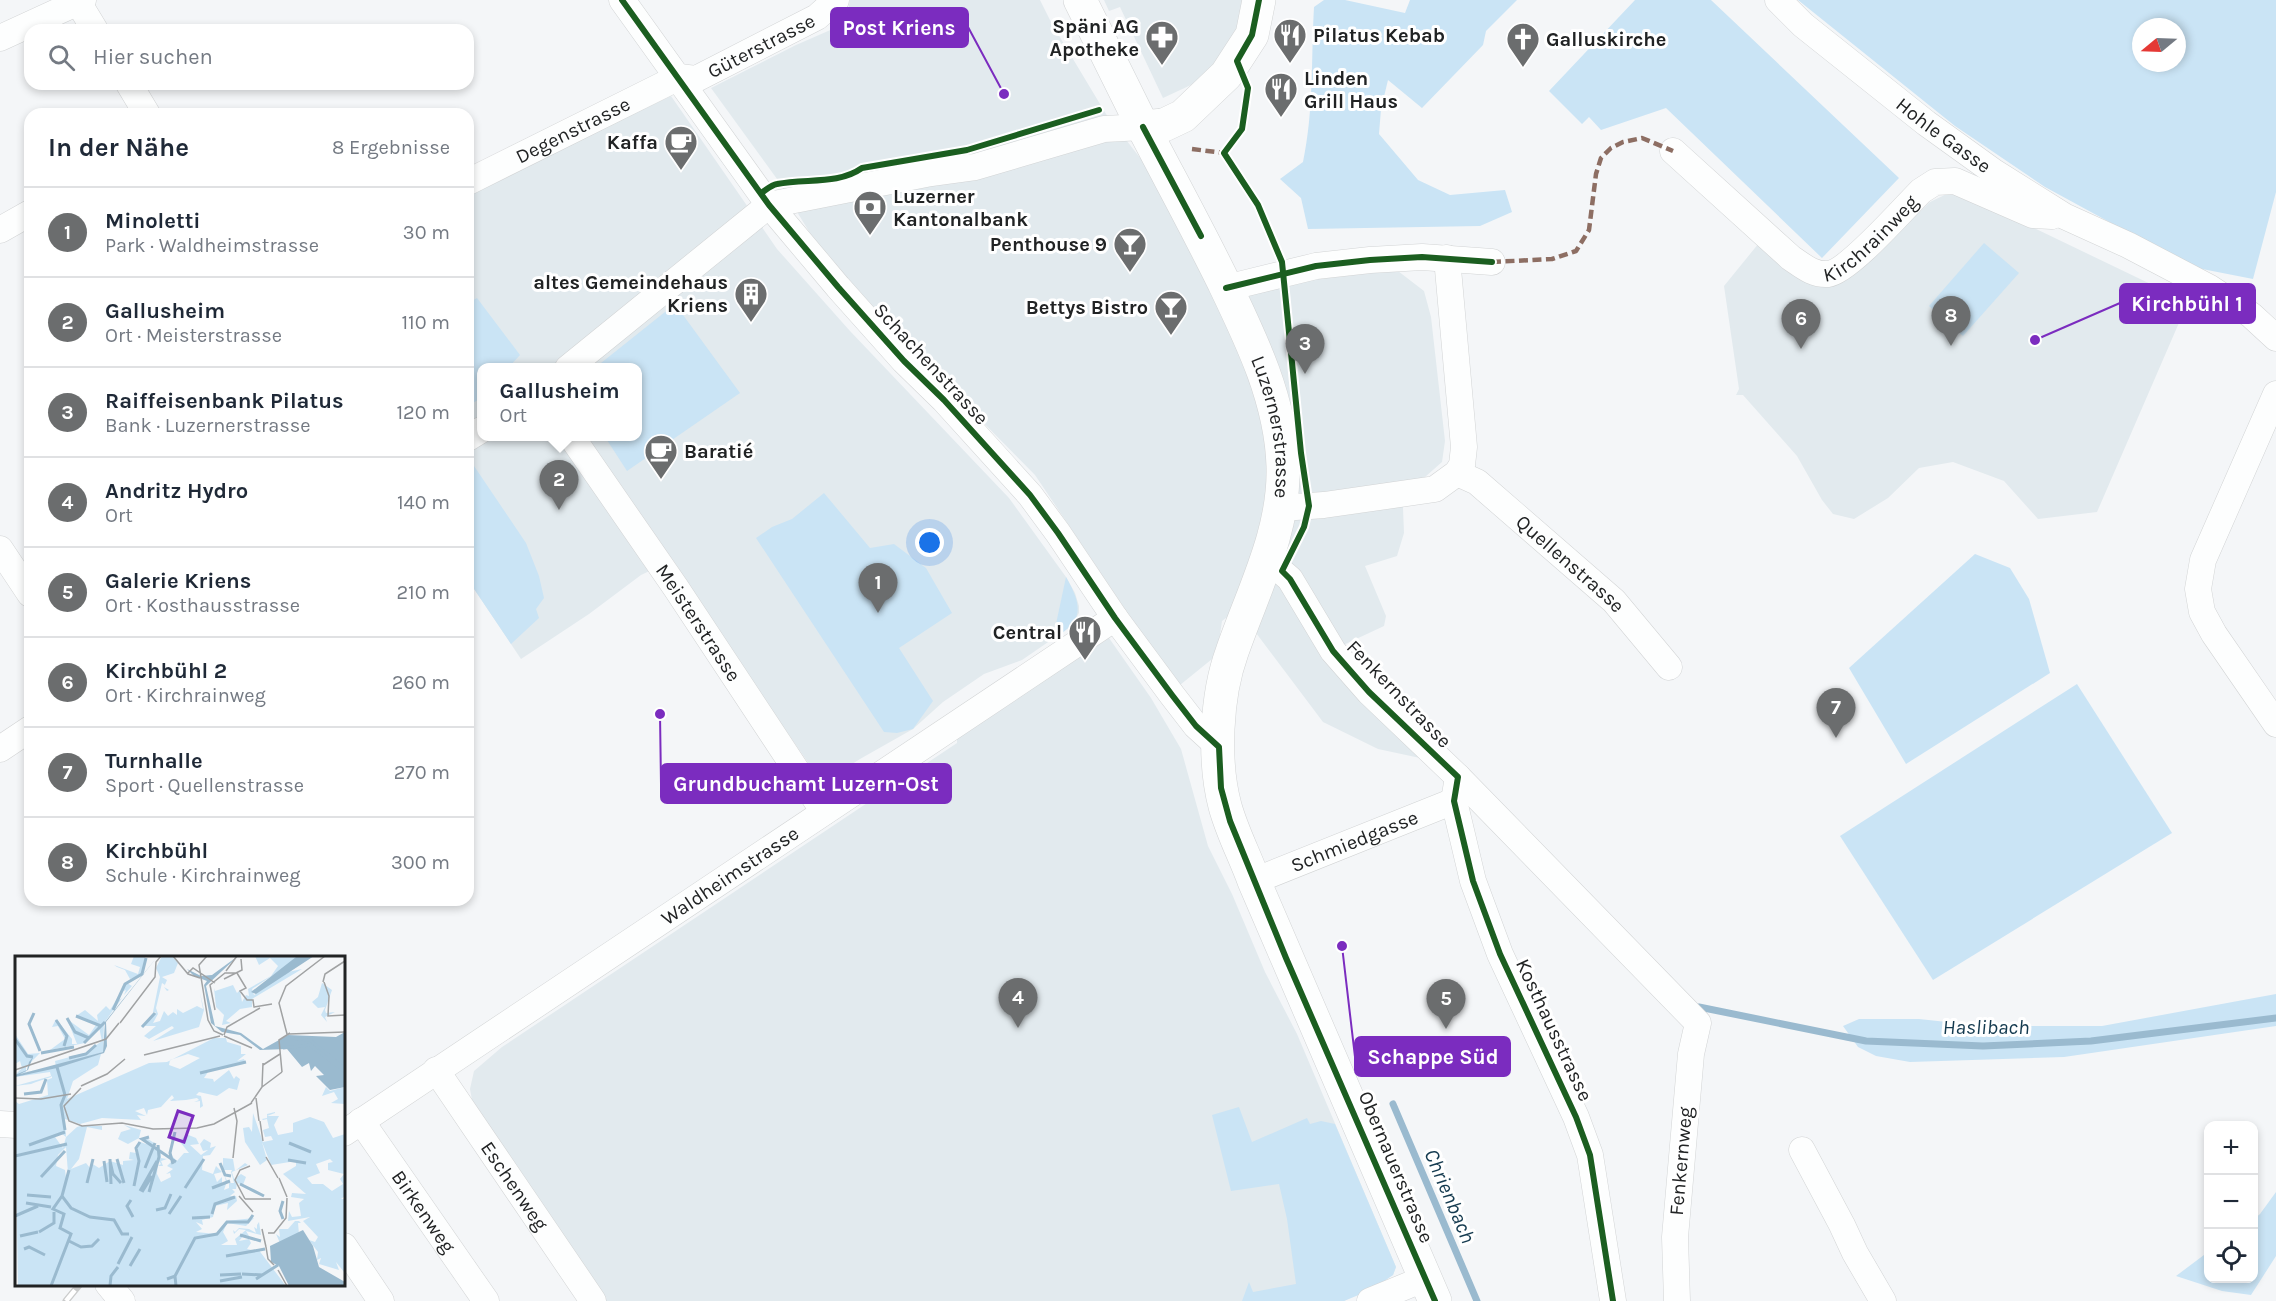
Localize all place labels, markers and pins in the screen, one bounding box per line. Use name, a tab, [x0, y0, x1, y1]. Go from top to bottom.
callout: Post Kriens	[831, 8, 968, 47]
place label: Späni AG Apotheke	[1050, 15, 1139, 61]
restaurant icon: Pilatus Kebab	[1272, 17, 1308, 64]
pharmacy icon: Späni AG Apotheke	[1144, 19, 1180, 66]
church icon: Galluskirche	[1505, 21, 1541, 68]
place label: Pilatus Kebab	[1313, 24, 1445, 47]
place label: Galluskirche	[1546, 28, 1666, 51]
place label: Linden Grill Haus	[1304, 67, 1398, 113]
restaurant icon: Linden Grill Haus	[1263, 71, 1299, 118]
cafe icon: Kaffa	[663, 124, 699, 171]
place label: Kaffa	[607, 131, 658, 154]
place label: Luzerner Kantonalbank	[893, 185, 1028, 231]
bank icon: Luzerner Kantonalbank	[852, 189, 888, 236]
bar icon: Penthouse 9	[1112, 226, 1148, 273]
place label: Penthouse 9	[990, 233, 1107, 256]
place label: altes Gemeindehaus Kriens	[533, 271, 728, 317]
building icon: altes Gemeindehaus Kriens	[733, 276, 769, 323]
callout: Kirchbühl 1	[2120, 284, 2255, 323]
bar icon: Bettys Bistro	[1153, 289, 1189, 336]
place label: Bettys Bistro	[1026, 296, 1148, 319]
pin: 8	[1932, 296, 1970, 346]
pin: 6	[1782, 300, 1820, 349]
pin: 3	[1286, 324, 1324, 374]
cafe icon: Baratié	[643, 433, 679, 480]
place label: Baratié	[684, 440, 753, 463]
pin: 2	[540, 460, 578, 510]
pin: 1	[858, 564, 898, 613]
restaurant icon: Central	[1067, 614, 1103, 661]
place label: Central	[993, 621, 1062, 644]
pin: 7	[1816, 688, 1856, 738]
callout: Grundbuchamt Luzern-Ost	[661, 764, 951, 803]
pin: 4	[998, 978, 1038, 1028]
pin: 5	[1426, 980, 1466, 1029]
callout: Schappe Süd	[1355, 1037, 1510, 1076]

